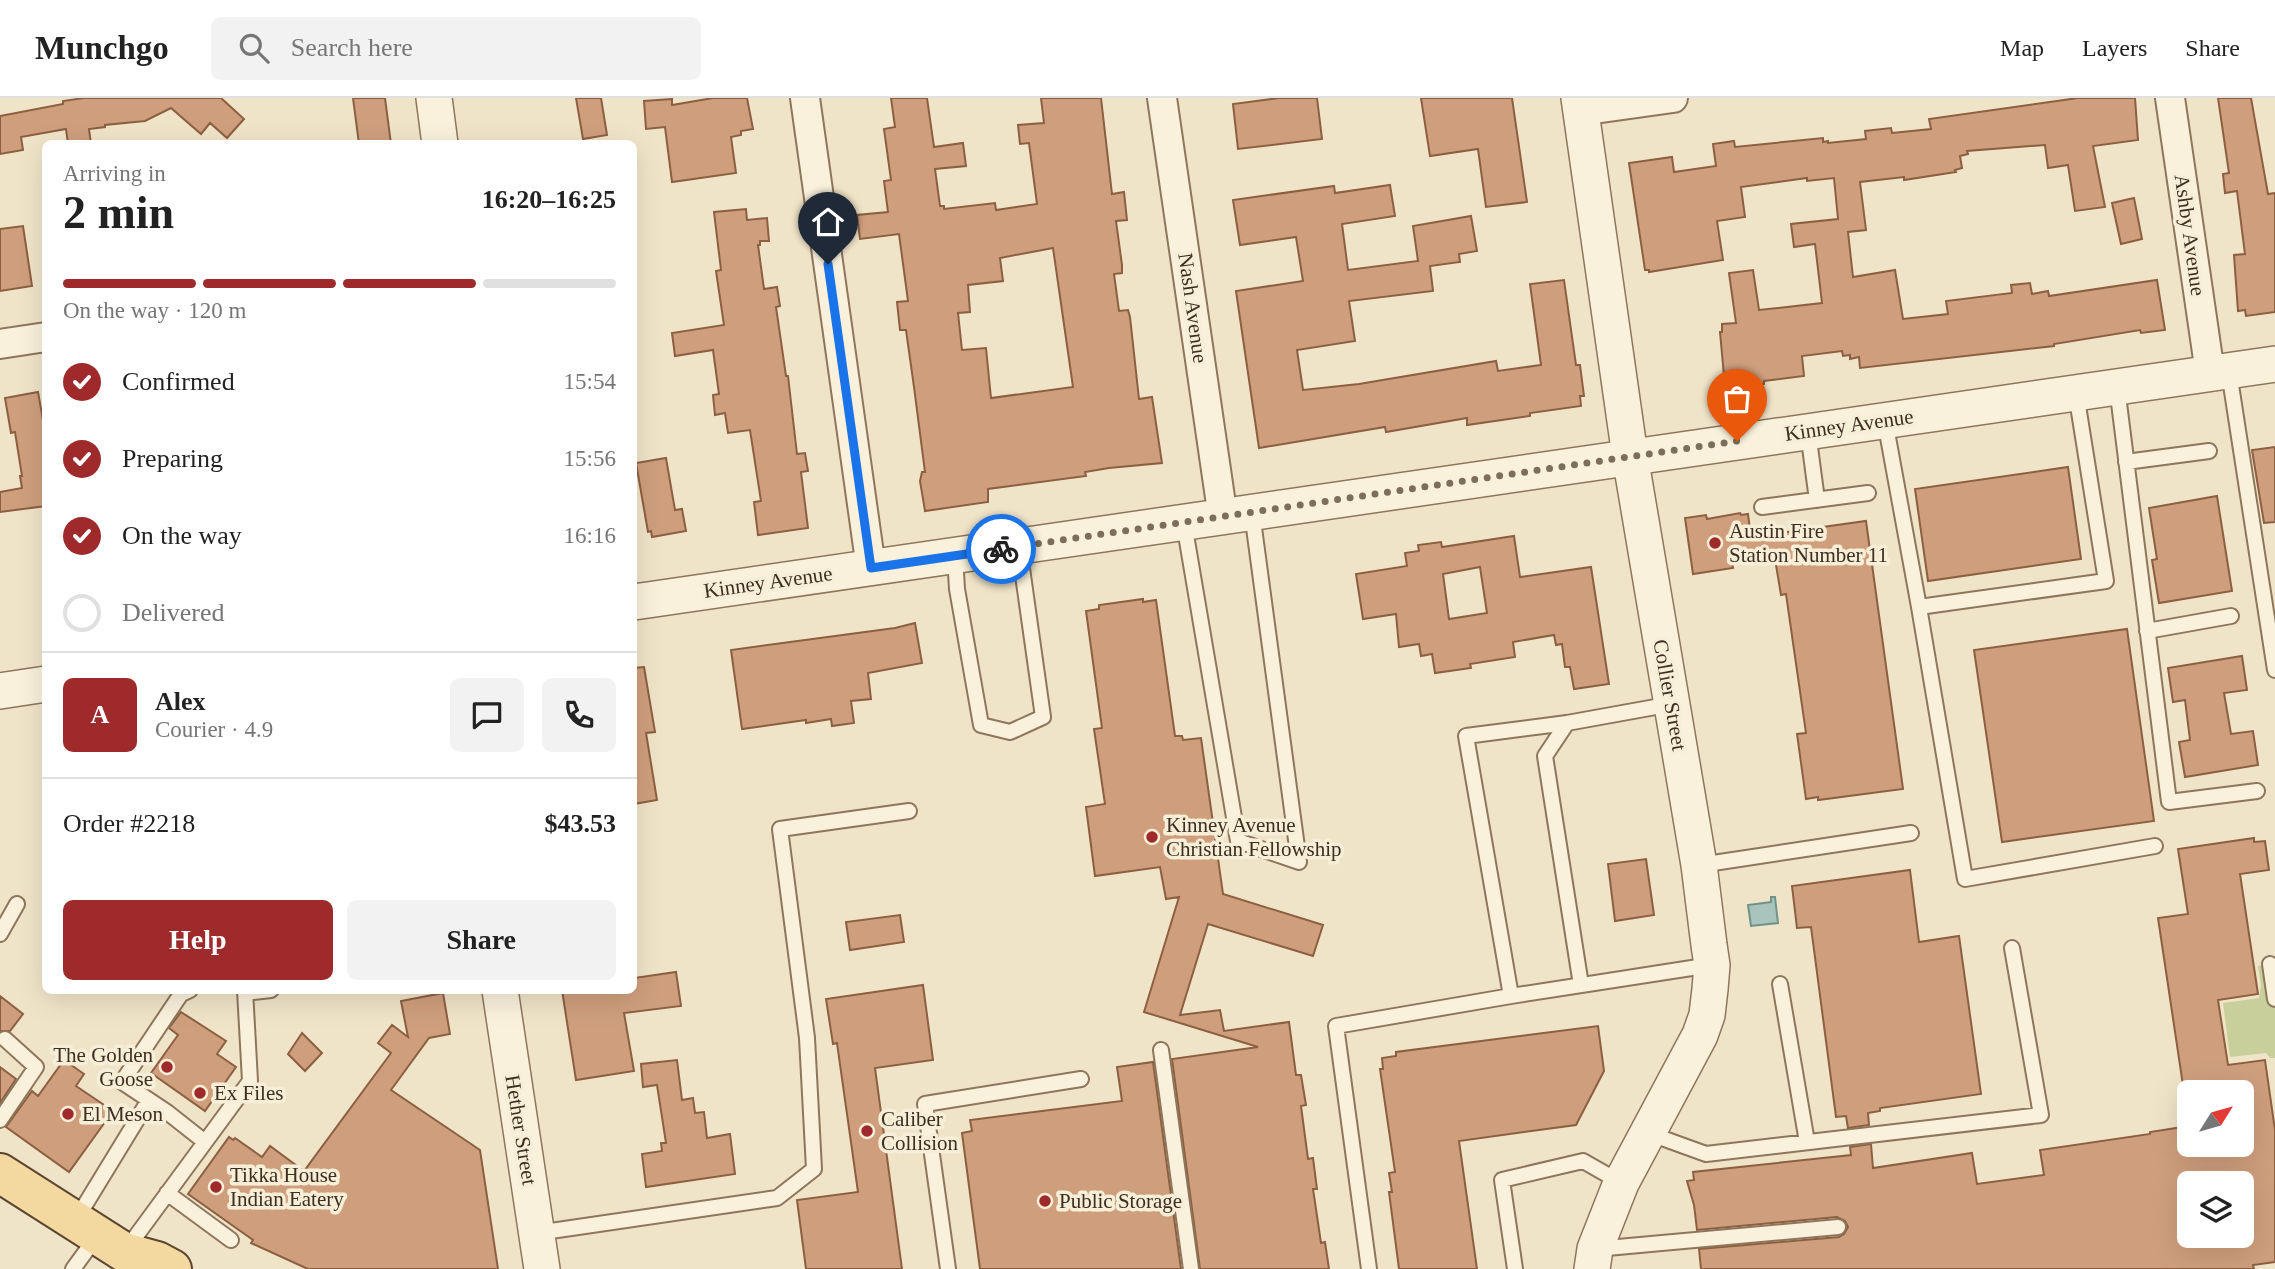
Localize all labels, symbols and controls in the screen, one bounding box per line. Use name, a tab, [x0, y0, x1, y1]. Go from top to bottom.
search box	[211, 17, 701, 80]
icon: search	[235, 29, 273, 67]
text: Munchgo	[35, 30, 169, 66]
text: Search here	[291, 33, 413, 62]
text: Map	[2000, 35, 2044, 61]
text: Layers	[2082, 35, 2147, 61]
text: Share	[2185, 35, 2240, 61]
text: Arriving in	[63, 161, 166, 186]
street label: Ashby Avenue	[2170, 173, 2210, 297]
text: 16:20–16:25	[482, 185, 616, 214]
text: 2 min	[63, 187, 174, 238]
pin	[798, 192, 858, 264]
icon: home	[809, 203, 847, 241]
street label: Nash Avenue	[1173, 251, 1213, 365]
text: On the way · 120 m	[63, 298, 246, 323]
icon: check	[63, 363, 101, 401]
text: Confirmed	[122, 367, 235, 396]
text: 15:54	[564, 369, 616, 394]
pin	[1707, 369, 1767, 441]
icon: bag	[1718, 380, 1756, 418]
street label: Kinney Avenue	[1783, 404, 1915, 446]
icon: check	[63, 440, 101, 478]
text: Preparing	[122, 444, 223, 473]
text: 15:56	[564, 446, 616, 471]
courier	[966, 514, 1036, 584]
icon: check	[63, 517, 101, 555]
place label: Austin Fire Station Number 11	[1729, 519, 1888, 567]
text: On the way	[122, 521, 242, 550]
text: 16:16	[564, 523, 616, 548]
icon: bike	[982, 530, 1020, 568]
marker: Austin Fire Station Number 11	[1707, 535, 1723, 551]
street label: Kinney Avenue	[702, 561, 834, 603]
text: Delivered	[122, 598, 225, 627]
street label: Collier Street	[1648, 637, 1692, 753]
button: chat	[450, 678, 524, 752]
button: phone	[542, 678, 616, 752]
text: Alex	[155, 687, 206, 716]
text: A	[91, 700, 109, 729]
text: Courier · 4.9	[155, 717, 273, 742]
text: Order #2218	[63, 809, 195, 838]
text: $43.53	[545, 809, 616, 838]
place label: Kinney Avenue Christian Fellowship	[1166, 813, 1342, 861]
marker: Kinney Avenue Christian Fellowship	[1144, 829, 1160, 845]
button: Help	[63, 900, 333, 980]
button: Share	[347, 900, 616, 980]
place label: The Golden Goose	[53, 1043, 153, 1091]
marker: The Golden Goose	[159, 1059, 175, 1075]
street label: Hether Street	[500, 1073, 542, 1187]
north arrow	[2177, 1080, 2254, 1157]
map controls	[2177, 1080, 2254, 1248]
place label: Ex Files	[214, 1081, 283, 1105]
marker: Ex Files	[192, 1085, 208, 1101]
place label: El Meson	[82, 1102, 164, 1126]
marker: El Meson	[60, 1106, 76, 1122]
place label: Caliber Collision	[881, 1107, 959, 1155]
marker: Caliber Collision	[859, 1123, 875, 1139]
place label: Tikka House Indian Eatery	[230, 1163, 344, 1211]
button: layers	[2177, 1171, 2254, 1248]
marker: Tikka House Indian Eatery	[208, 1179, 224, 1195]
place label: Public Storage	[1059, 1189, 1182, 1213]
marker: Public Storage	[1037, 1193, 1053, 1209]

